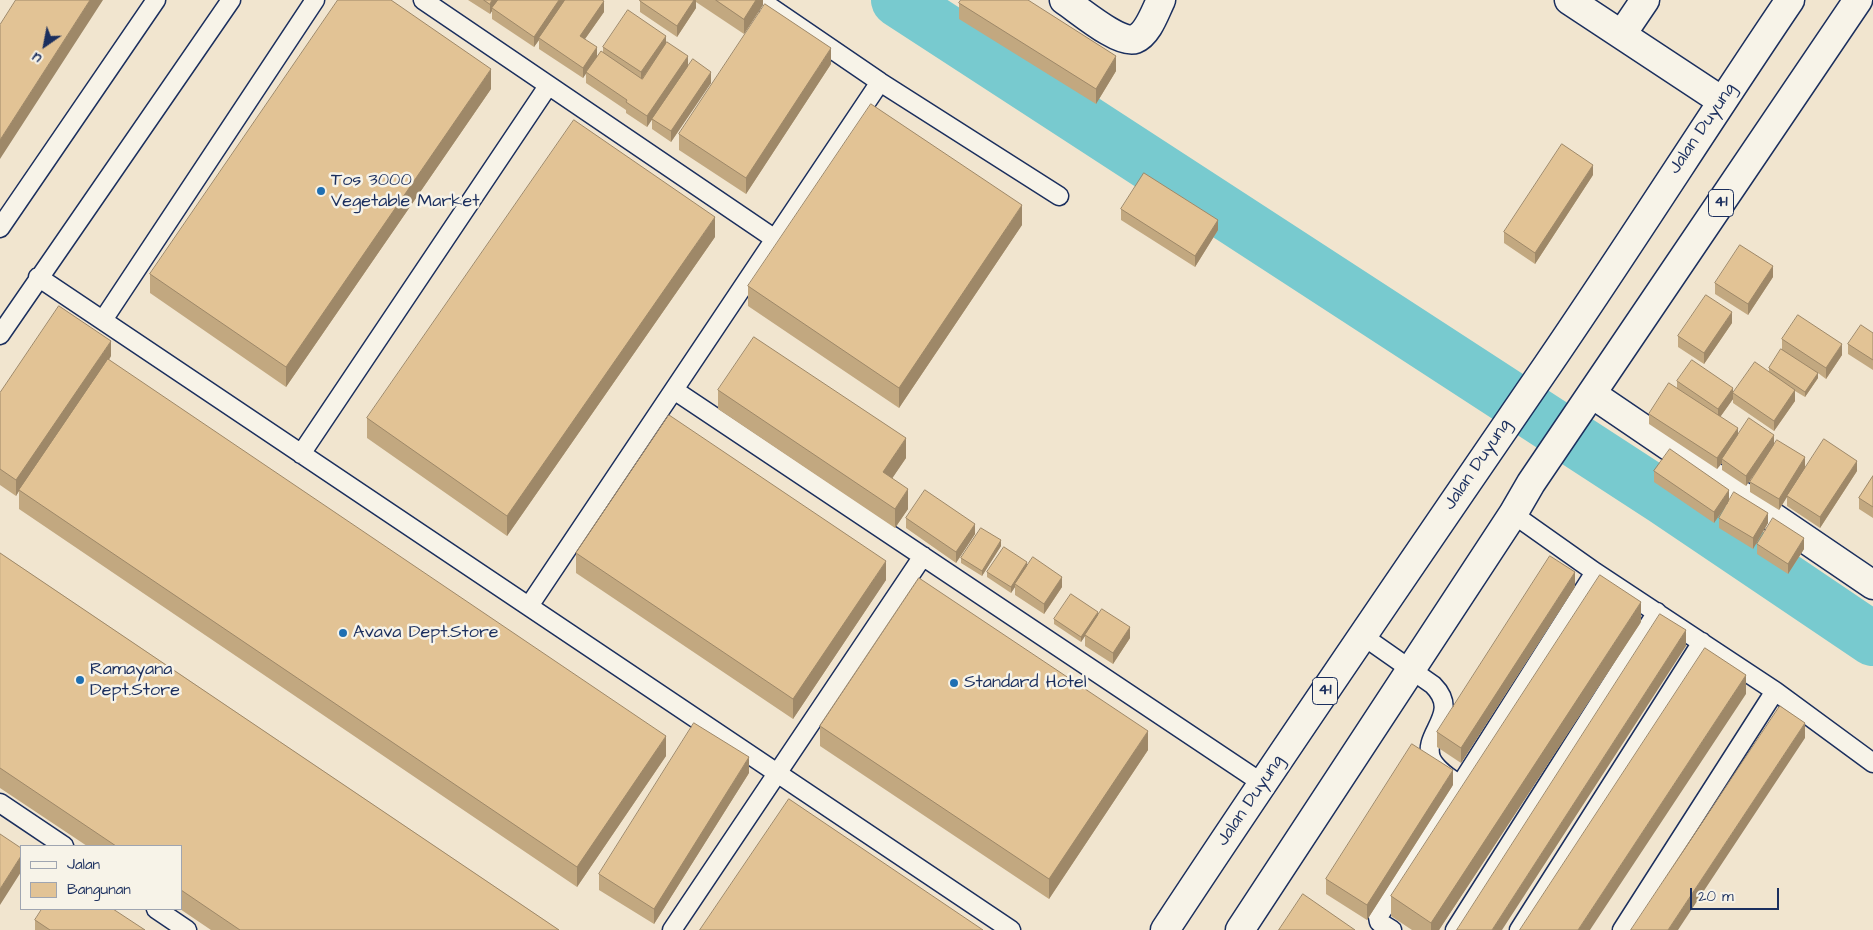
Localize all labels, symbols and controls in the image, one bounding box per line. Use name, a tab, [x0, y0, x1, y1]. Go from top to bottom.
north arrow	[20, 20, 70, 70]
text: U	[28, 47, 46, 68]
street label: Jalan Duyung	[1665, 79, 1741, 179]
place label: Tos 3000 Vegetable Market	[331, 170, 479, 212]
marker: Tos 3000 Vegetable Market	[315, 185, 327, 197]
road number: 41	[1708, 190, 1734, 217]
street label: Jalan Duyung	[1440, 415, 1516, 515]
place label: Avava Dept.Store	[353, 622, 499, 644]
marker: Avava Dept.Store	[337, 627, 349, 639]
place label: Ramayana Dept.Store	[90, 659, 180, 702]
place label: Standard Hotel	[964, 672, 1087, 694]
marker: Ramayana Dept.Store	[74, 674, 86, 686]
marker: Standard Hotel	[948, 677, 960, 689]
road number: 41	[1312, 678, 1338, 704]
street label: Jalan Duyung	[1213, 751, 1289, 851]
legend	[20, 845, 182, 910]
text: Jalan	[67, 854, 100, 875]
scale bar	[1693, 878, 1782, 910]
text: Bangunan	[67, 879, 131, 900]
text: 20 m	[1698, 886, 1734, 907]

